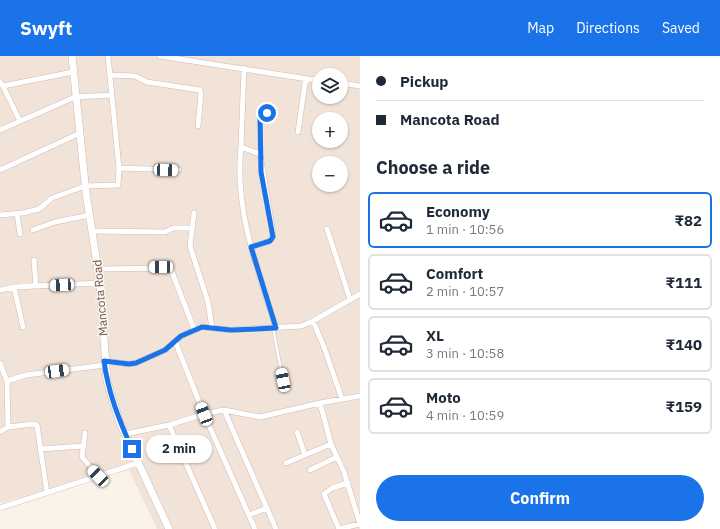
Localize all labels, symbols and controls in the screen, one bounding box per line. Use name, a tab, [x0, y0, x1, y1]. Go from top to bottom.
text: Swyft	[20, 16, 72, 40]
text: Map	[527, 19, 554, 37]
text: Directions	[576, 19, 640, 37]
text: Saved	[662, 19, 700, 37]
map controls	[312, 68, 348, 192]
button: layers	[312, 68, 348, 104]
text: Pickup	[400, 72, 448, 91]
route start	[258, 104, 276, 122]
text: Mancota Road	[400, 110, 500, 129]
button: +	[312, 112, 348, 148]
button: −	[312, 156, 348, 192]
text: Choose a ride	[376, 156, 490, 179]
car	[154, 164, 178, 176]
icon: car	[378, 202, 414, 238]
text: Economy	[426, 202, 490, 221]
text: ₹82	[675, 211, 702, 230]
text: 1 min · 10:56	[426, 221, 504, 238]
street label: Mancota Road	[89, 259, 111, 337]
car	[149, 261, 173, 273]
icon: car	[378, 264, 414, 300]
text: Comfort	[426, 264, 483, 283]
text: ₹111	[666, 273, 702, 292]
car	[50, 278, 74, 292]
text: 2 min · 10:57	[426, 283, 504, 300]
icon: car	[378, 326, 414, 362]
text: XL	[426, 326, 444, 345]
text: ₹140	[666, 335, 702, 354]
text: 3 min · 10:58	[426, 345, 504, 362]
car	[44, 363, 70, 379]
car	[275, 367, 291, 393]
icon: car	[378, 388, 414, 424]
text: Moto	[426, 388, 461, 407]
text: ₹159	[666, 397, 702, 416]
car	[194, 401, 214, 427]
text: 4 min · 10:59	[426, 407, 504, 424]
callout: 2 min	[146, 435, 212, 463]
route end	[123, 440, 141, 458]
text: 2 min	[162, 440, 196, 457]
car	[85, 463, 111, 489]
button: Confirm	[376, 475, 704, 521]

